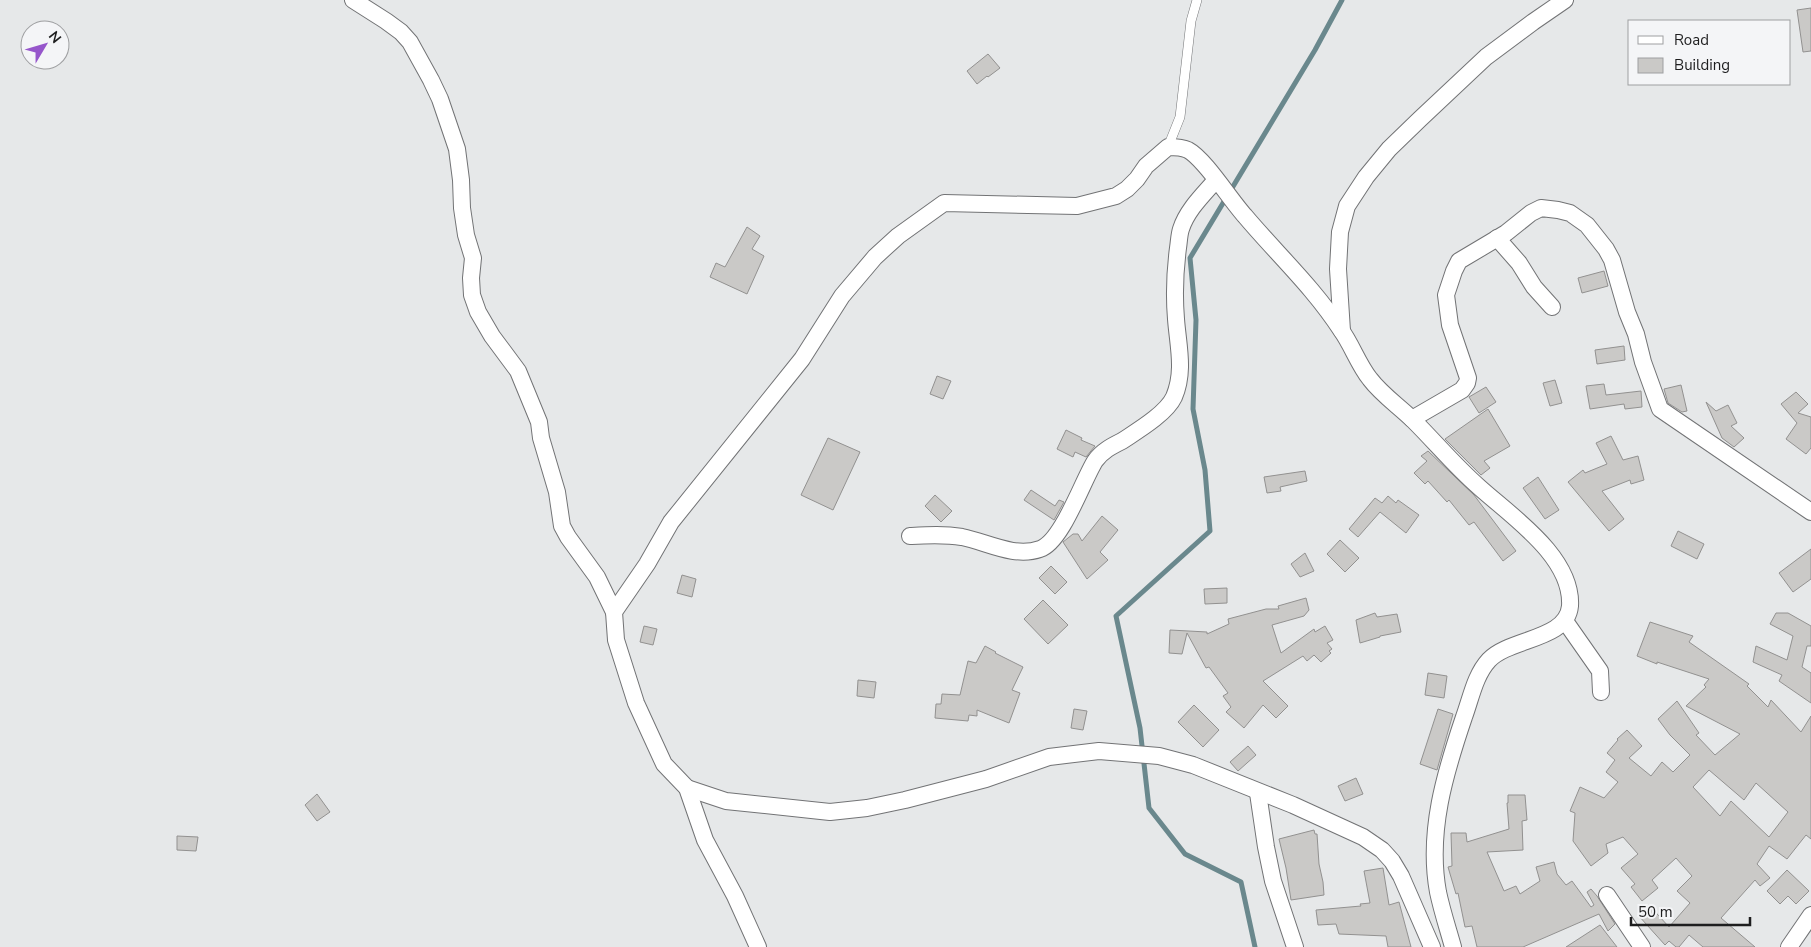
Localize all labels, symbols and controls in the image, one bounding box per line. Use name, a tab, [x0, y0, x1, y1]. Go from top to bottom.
north arrow	[20, 20, 70, 70]
legend	[1628, 20, 1791, 85]
text: N	[44, 27, 66, 47]
text: Road	[1674, 30, 1709, 50]
text: Building	[1674, 55, 1730, 75]
scale bar	[1631, 894, 1750, 926]
text: 50 m	[1638, 902, 1673, 922]

